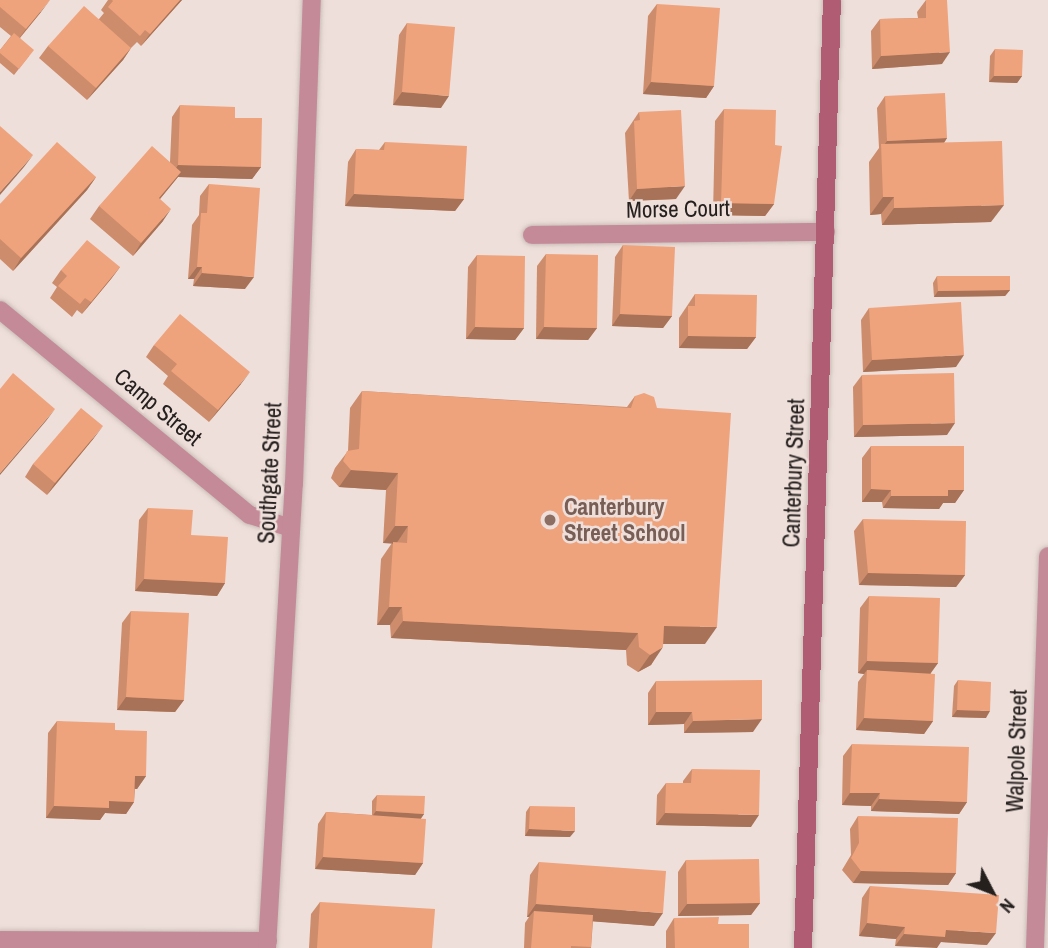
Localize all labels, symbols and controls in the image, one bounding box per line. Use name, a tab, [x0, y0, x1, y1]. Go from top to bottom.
street label: Morse Court	[626, 194, 730, 224]
street label: Camp Street	[109, 362, 207, 452]
street label: Canterbury Street	[778, 398, 810, 548]
street label: Southgate Street	[253, 402, 287, 544]
place label: Canterbury Street School	[564, 493, 686, 547]
marker: Canterbury Street School	[542, 512, 558, 528]
street label: Walpole Street	[1001, 689, 1033, 813]
north arrow	[957, 857, 1027, 927]
text: N	[994, 893, 1021, 919]

